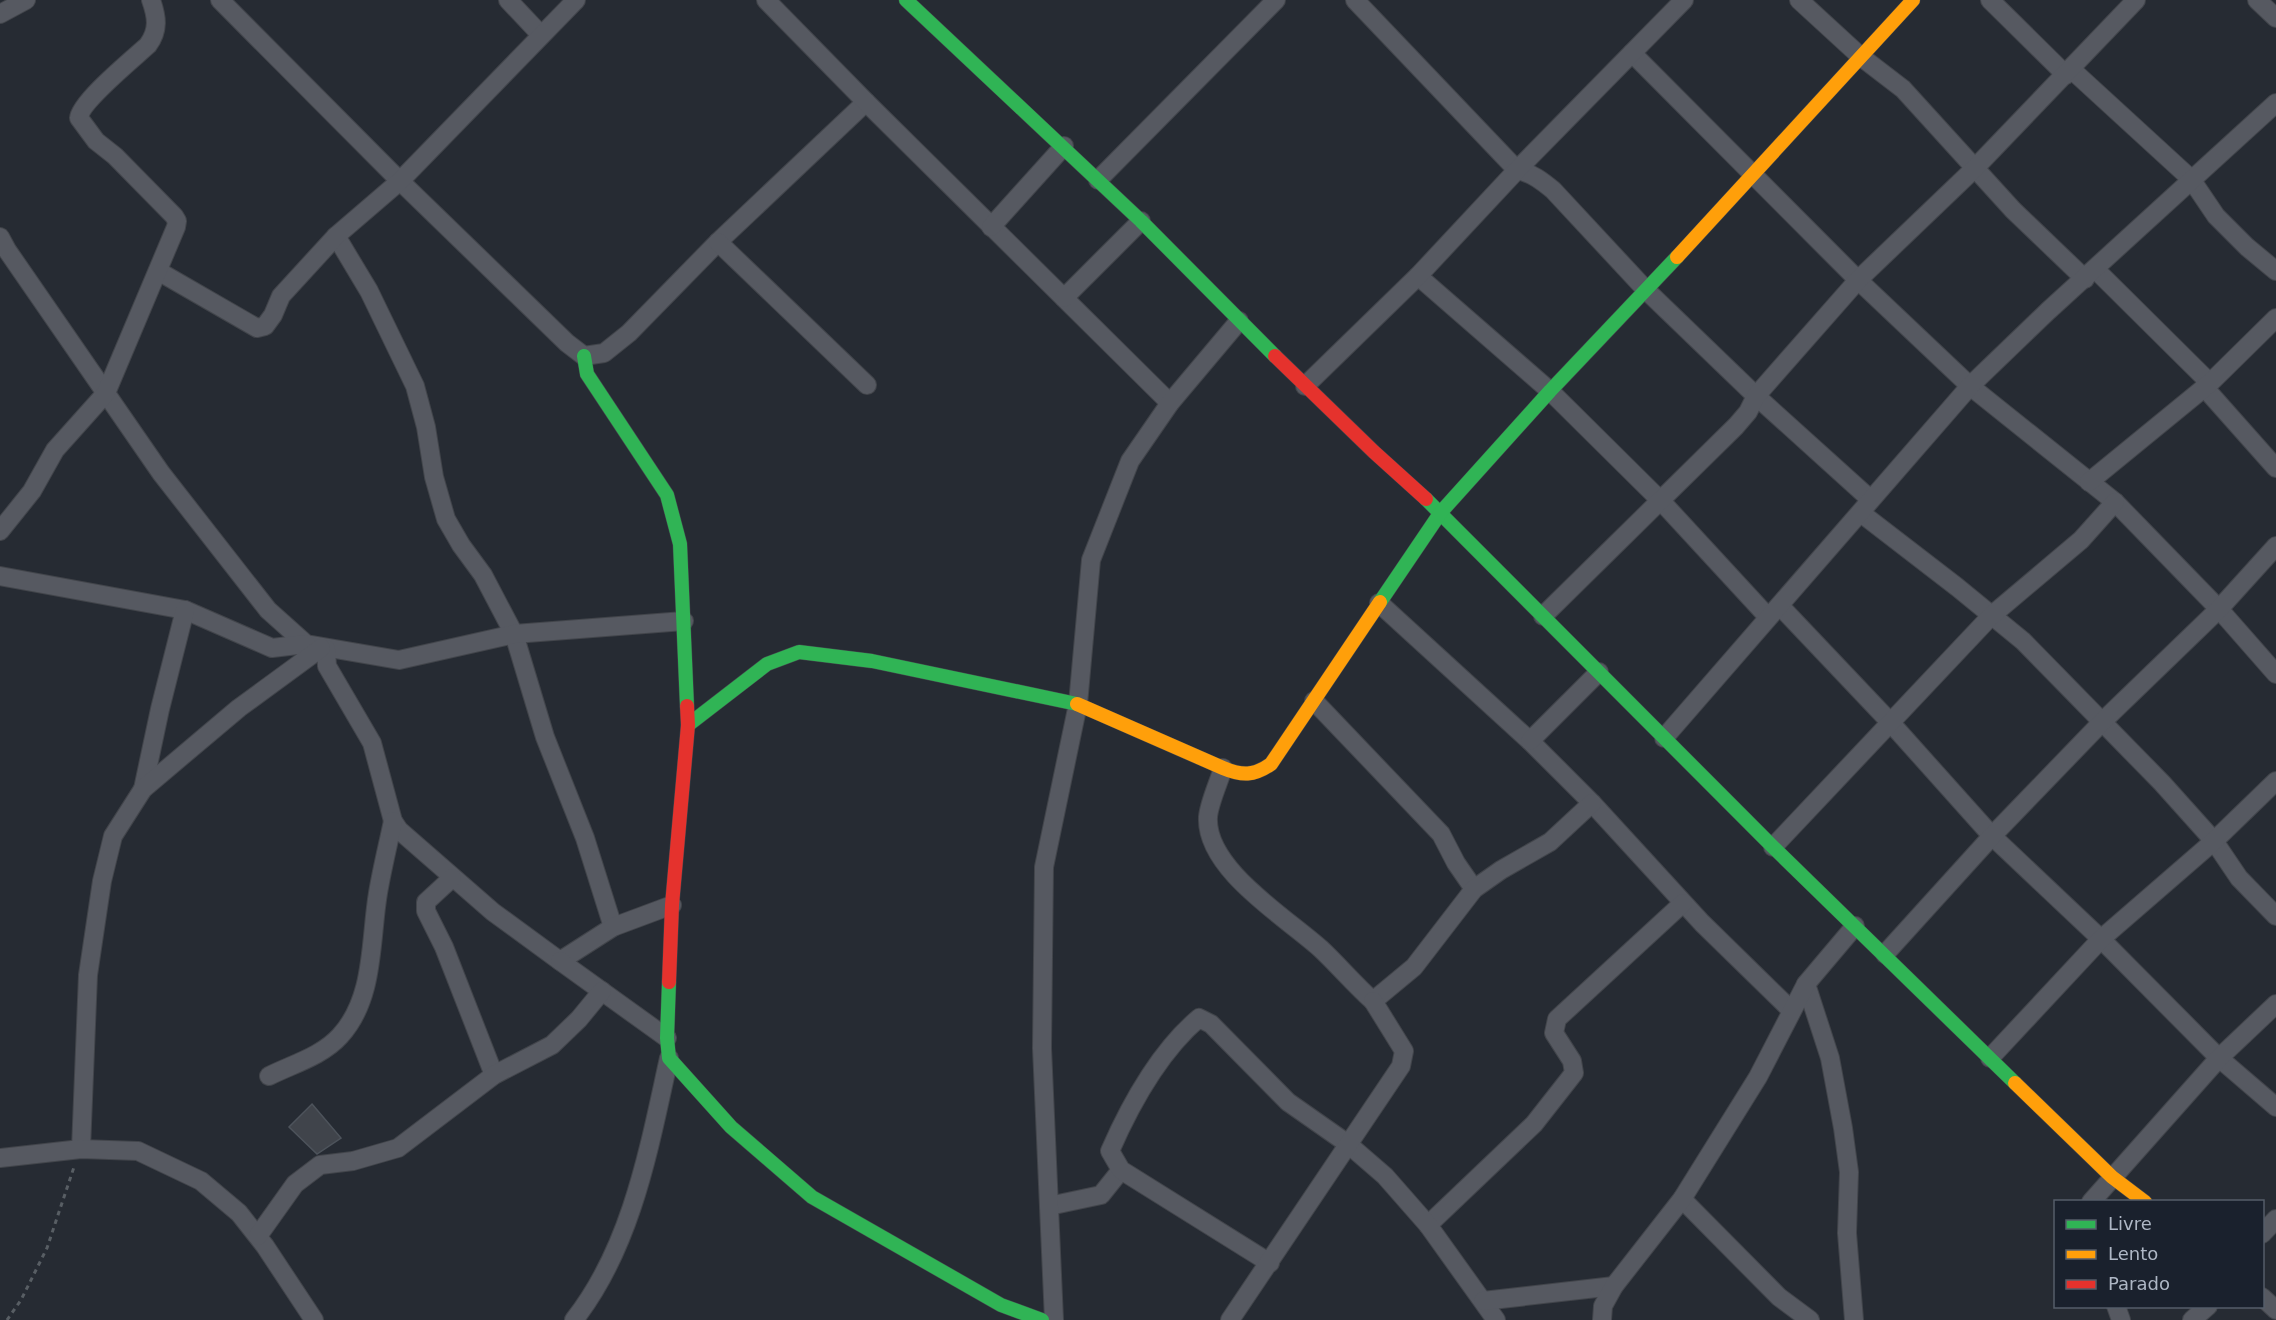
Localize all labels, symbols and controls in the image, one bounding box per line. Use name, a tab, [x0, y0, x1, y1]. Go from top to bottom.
legend	[2054, 1200, 2264, 1308]
text: Livre	[2108, 1213, 2152, 1234]
text: Lento	[2108, 1243, 2158, 1264]
text: Parado	[2108, 1273, 2170, 1294]

